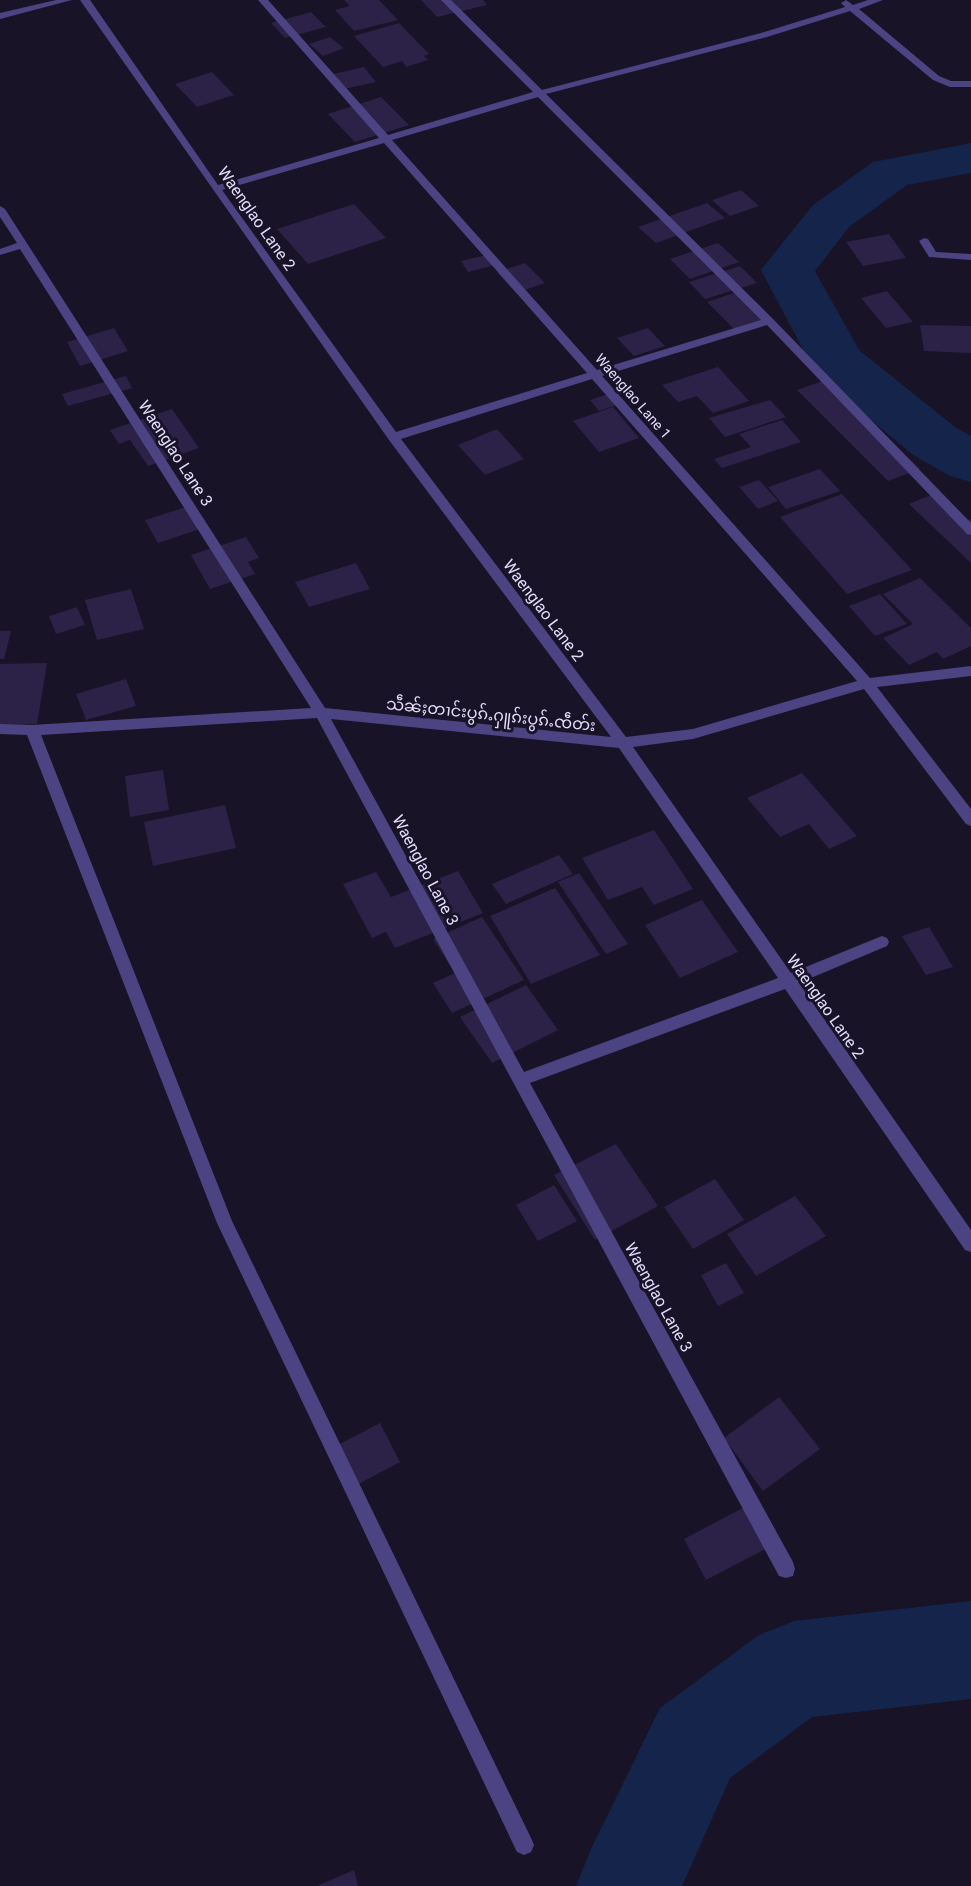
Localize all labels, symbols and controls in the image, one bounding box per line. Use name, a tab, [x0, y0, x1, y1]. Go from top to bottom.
street label: Waenglao Lane 2	[214, 163, 299, 274]
street label: Waenglao Lane 1	[592, 350, 674, 442]
street label: Waenglao Lane 3	[134, 397, 217, 510]
street label: Waenglao Lane 2	[499, 556, 588, 665]
street label: သဵၼ်ႈတၢင်းပွၵ်ႉႁူၵ်းပွၵ်ႉၸဵတ်း	[385, 692, 597, 739]
street label: Waenglao Lane 3	[388, 812, 463, 929]
street label: Waenglao Lane 2	[783, 951, 868, 1062]
street label: Waenglao Lane 3	[621, 1239, 697, 1355]

